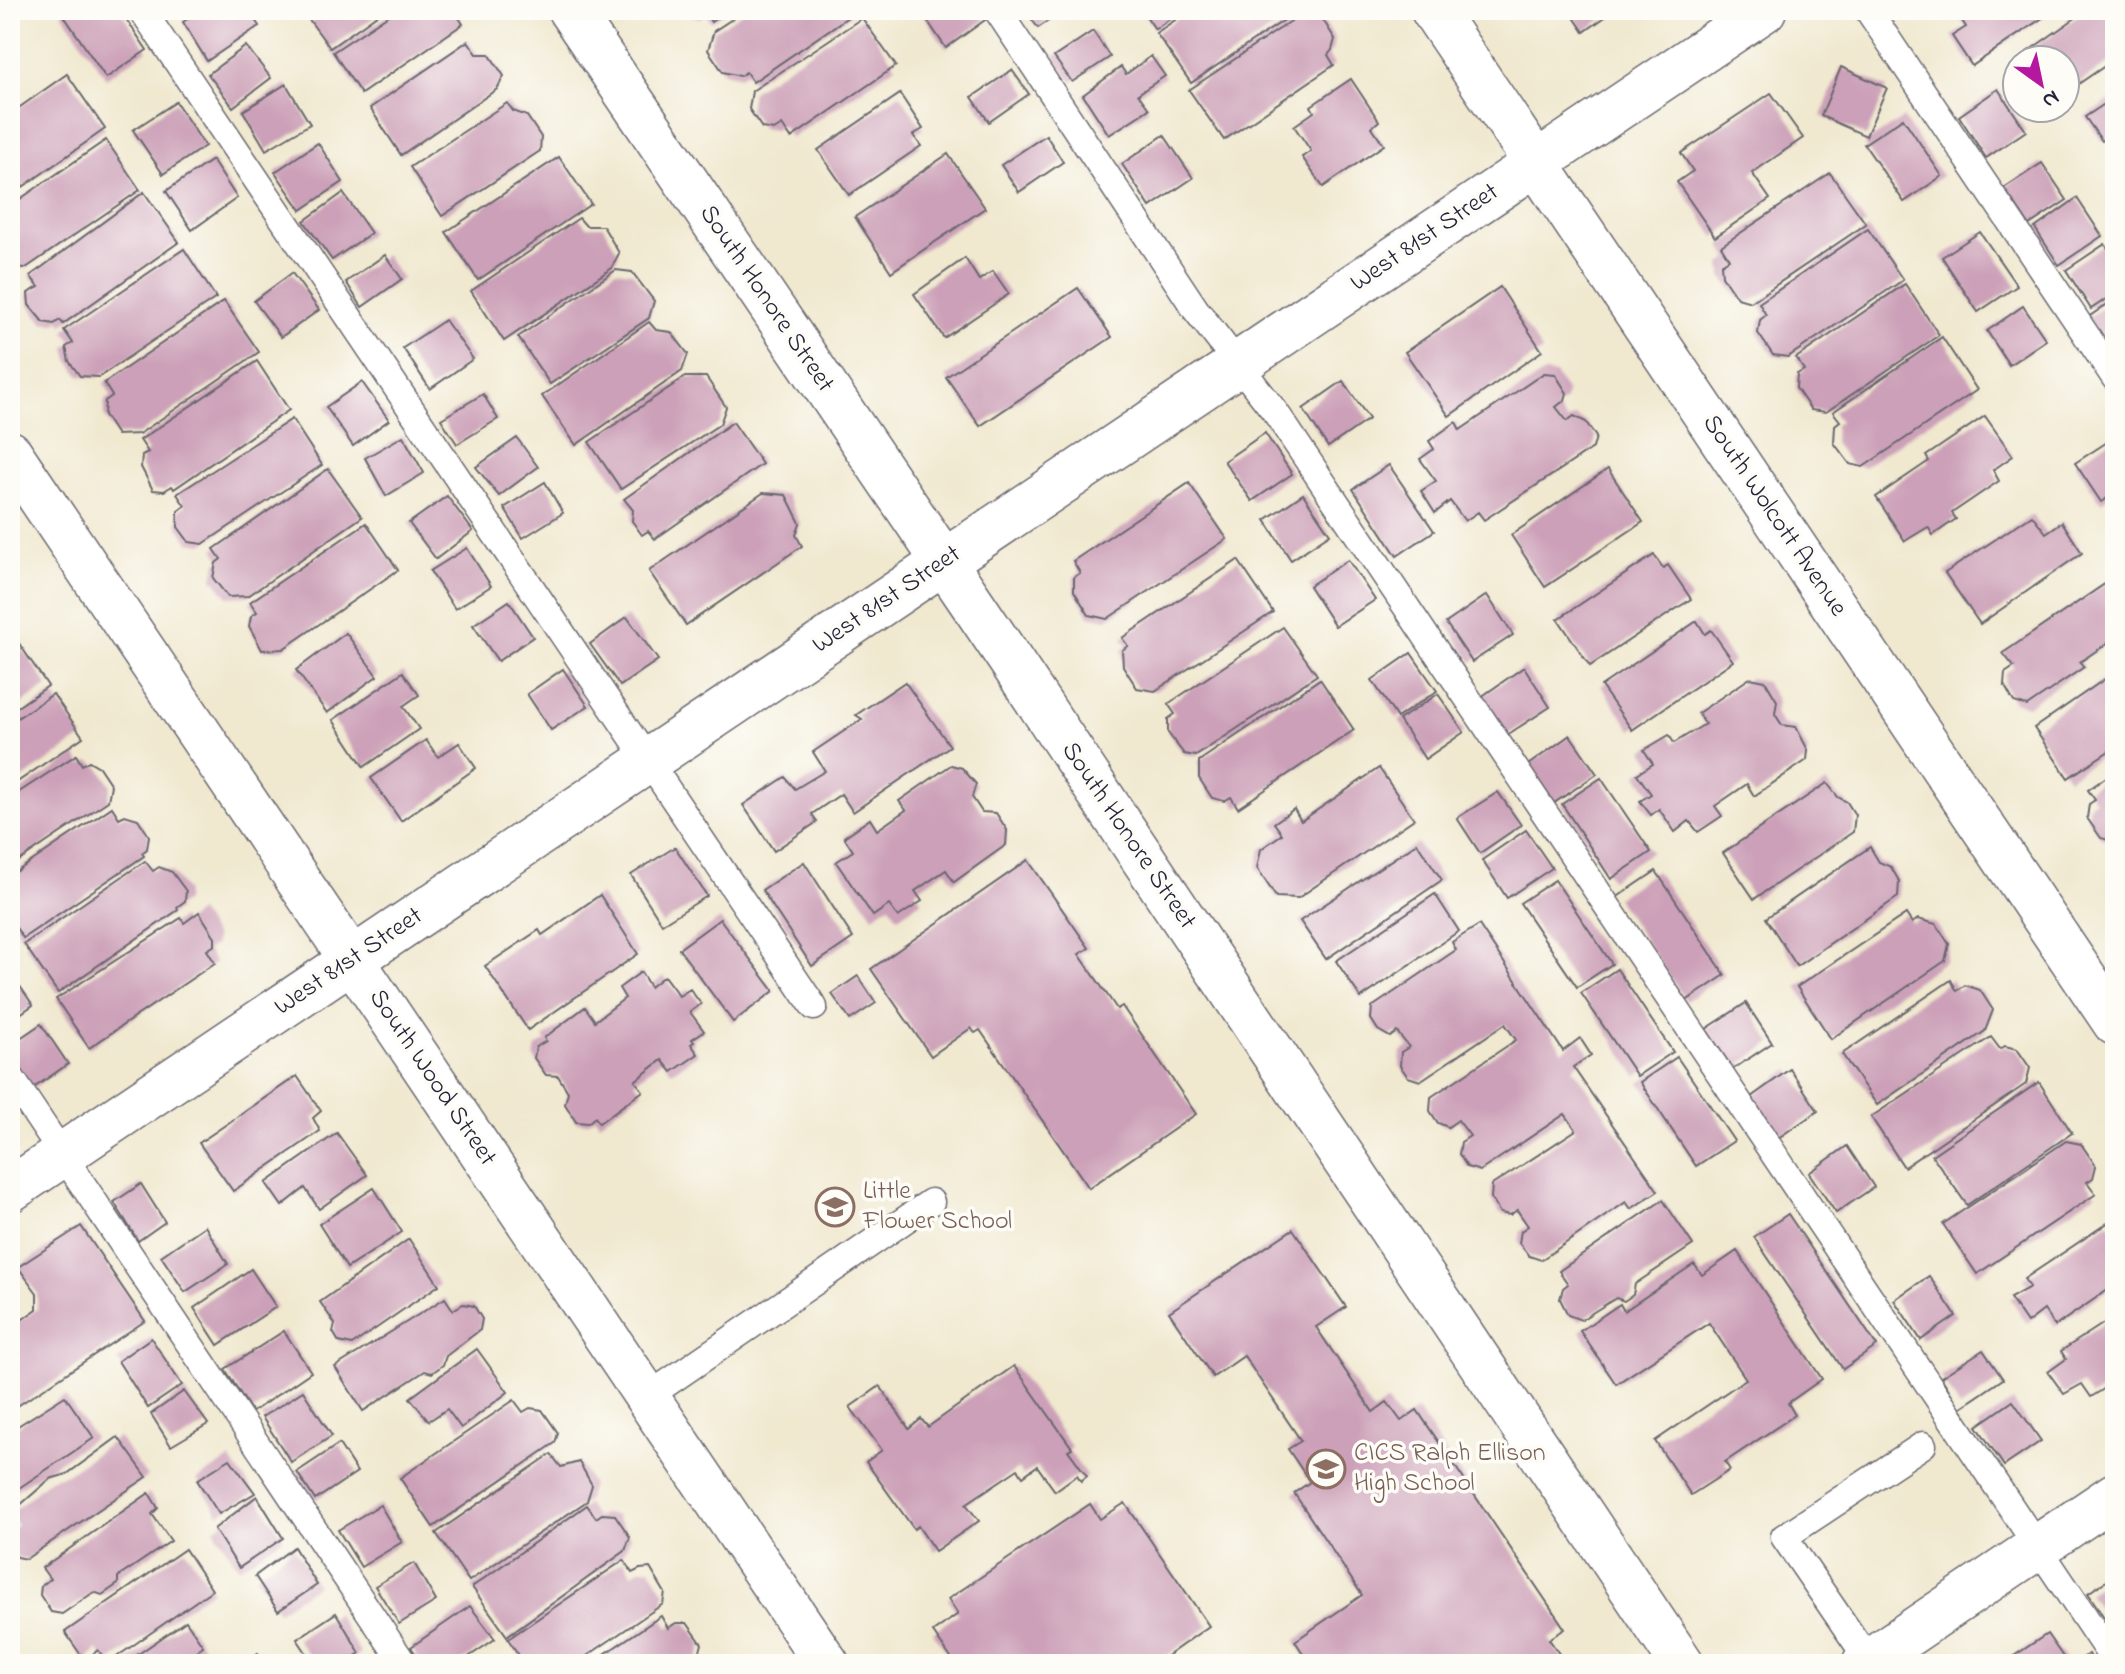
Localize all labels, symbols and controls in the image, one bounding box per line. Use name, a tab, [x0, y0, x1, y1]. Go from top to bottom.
north arrow	[2001, 44, 2081, 124]
text: N	[2035, 81, 2065, 116]
street label: West 81st Street	[1343, 174, 1507, 302]
street label: South Honore Street	[689, 197, 843, 401]
street label: South Wolcott Avenue	[1692, 407, 1856, 625]
street label: West 81st Street	[805, 536, 969, 664]
street label: South Honore Street	[1051, 734, 1205, 938]
street label: West 81st Street	[267, 898, 431, 1026]
street label: South Wood Street	[359, 982, 506, 1174]
place label: Little Flower School	[862, 1173, 1012, 1241]
school or university icon: Little Flower School	[814, 1186, 856, 1228]
place label: CICS Ralph Ellison High School	[1354, 1435, 1546, 1503]
school or university icon: CICS Ralph Ellison High School	[1305, 1448, 1347, 1490]

